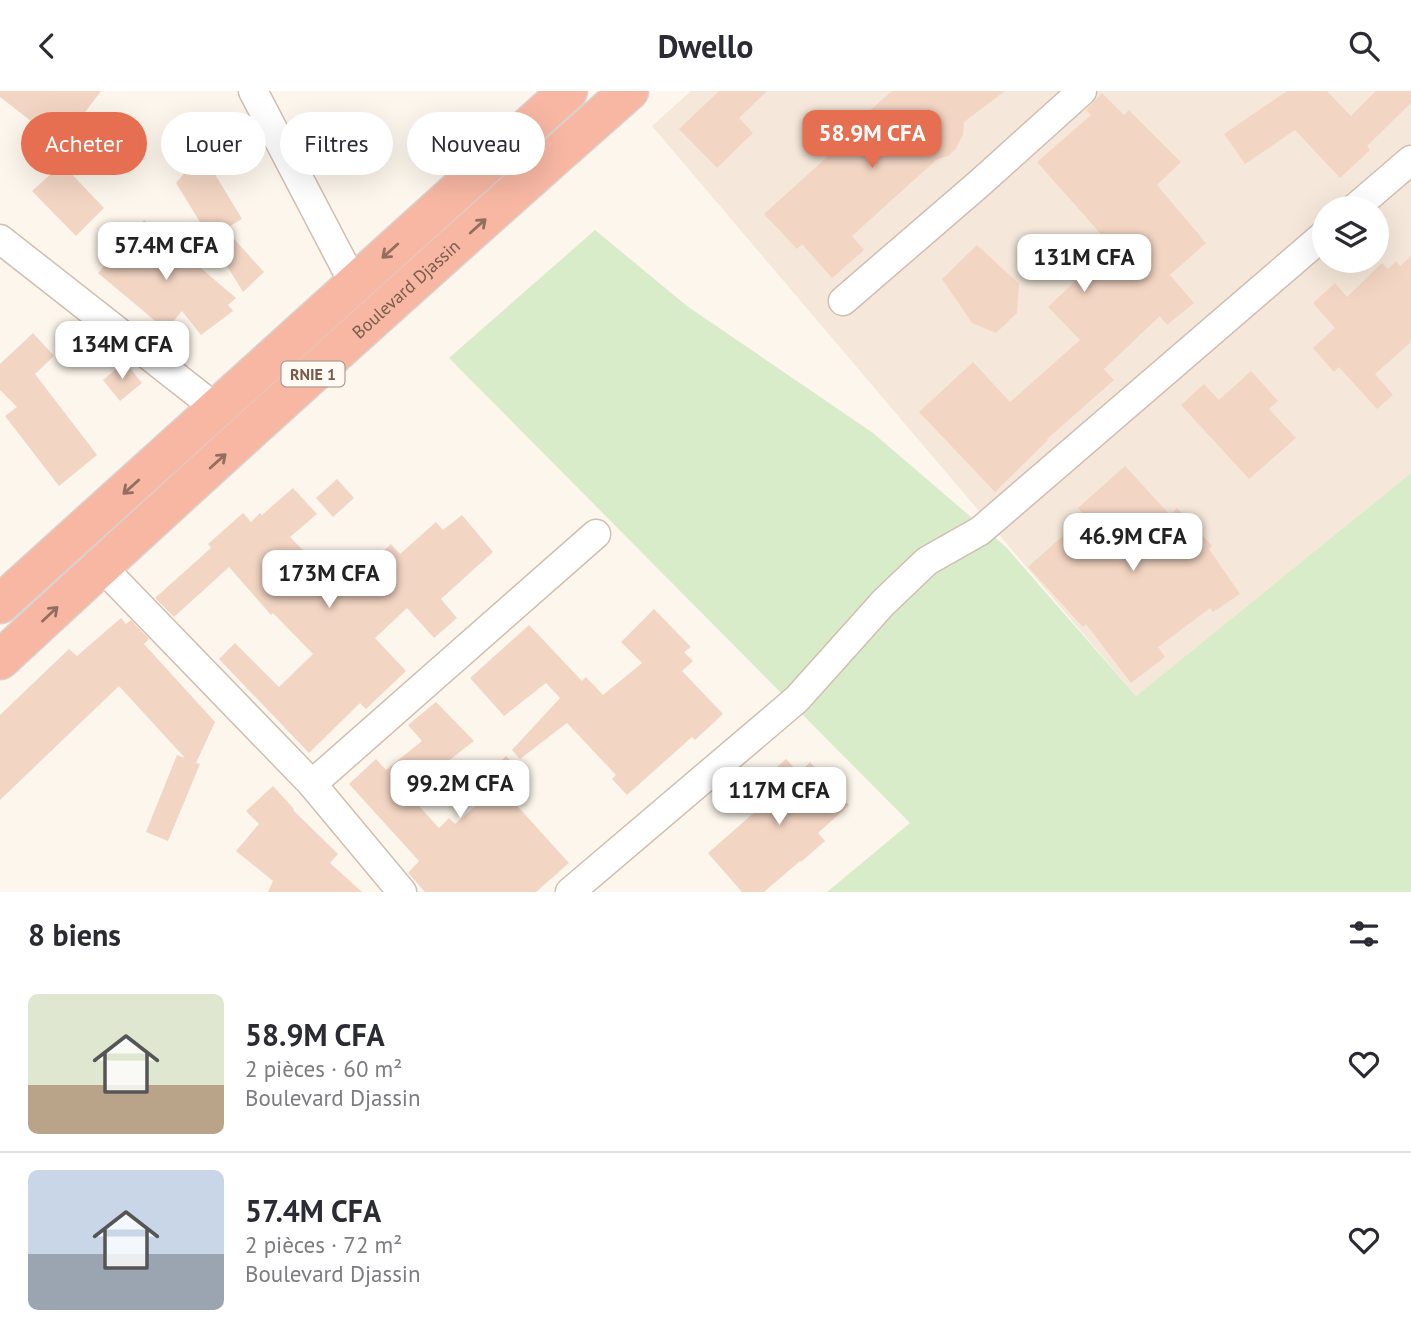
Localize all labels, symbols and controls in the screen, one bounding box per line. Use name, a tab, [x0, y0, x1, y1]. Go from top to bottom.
text: Dwello	[658, 25, 753, 67]
icon: back	[28, 27, 66, 65]
icon: search	[1345, 27, 1383, 65]
pin: 58.9M CFA	[792, 111, 952, 170]
chip: Acheter	[21, 112, 147, 175]
chip: Louer	[161, 112, 266, 175]
chip: Filtres	[280, 112, 393, 175]
chip: Nouveau	[407, 112, 545, 175]
text: 58.9M CFA	[818, 118, 926, 147]
map controls	[1312, 196, 1389, 273]
button: layers	[1312, 196, 1389, 273]
one-way arrow	[469, 218, 487, 234]
pin: 57.4M CFA	[86, 223, 246, 282]
text: 57.4M CFA	[114, 230, 218, 259]
street label: Boulevard Djassin	[347, 234, 465, 343]
pin: 131M CFA	[1012, 235, 1156, 294]
text: 131M CFA	[1033, 242, 1135, 271]
one-way arrow	[382, 243, 399, 260]
pin: 134M CFA	[50, 321, 194, 381]
text: 134M CFA	[71, 329, 173, 358]
road number: RNIE 1	[282, 361, 344, 387]
one-way arrow	[209, 452, 226, 469]
one-way arrow	[123, 478, 140, 495]
pin: 46.9M CFA	[1053, 513, 1213, 573]
text: 46.9M CFA	[1079, 521, 1187, 550]
pin: 173M CFA	[257, 551, 401, 610]
text: 173M CFA	[278, 558, 380, 587]
one-way arrow	[41, 606, 59, 622]
pin: 99.2M CFA	[380, 761, 540, 820]
pin: 117M CFA	[707, 767, 851, 827]
text: 99.2M CFA	[406, 768, 514, 797]
text: 117M CFA	[728, 775, 830, 804]
text: 8 biens	[28, 915, 121, 954]
icon: filters	[1345, 915, 1383, 953]
text: 58.9M CFA	[245, 1015, 385, 1054]
icon: home	[84, 1022, 168, 1106]
icon: heart	[1345, 1045, 1383, 1083]
text: 2 pièces · 60 m²	[245, 1054, 402, 1083]
text: Boulevard Djassin	[245, 1083, 421, 1112]
text: 57.4M CFA	[245, 1191, 381, 1230]
icon: home	[84, 1198, 168, 1282]
icon: heart	[1345, 1221, 1383, 1259]
text: 2 pièces · 72 m²	[245, 1230, 402, 1259]
text: Boulevard Djassin	[245, 1259, 421, 1288]

